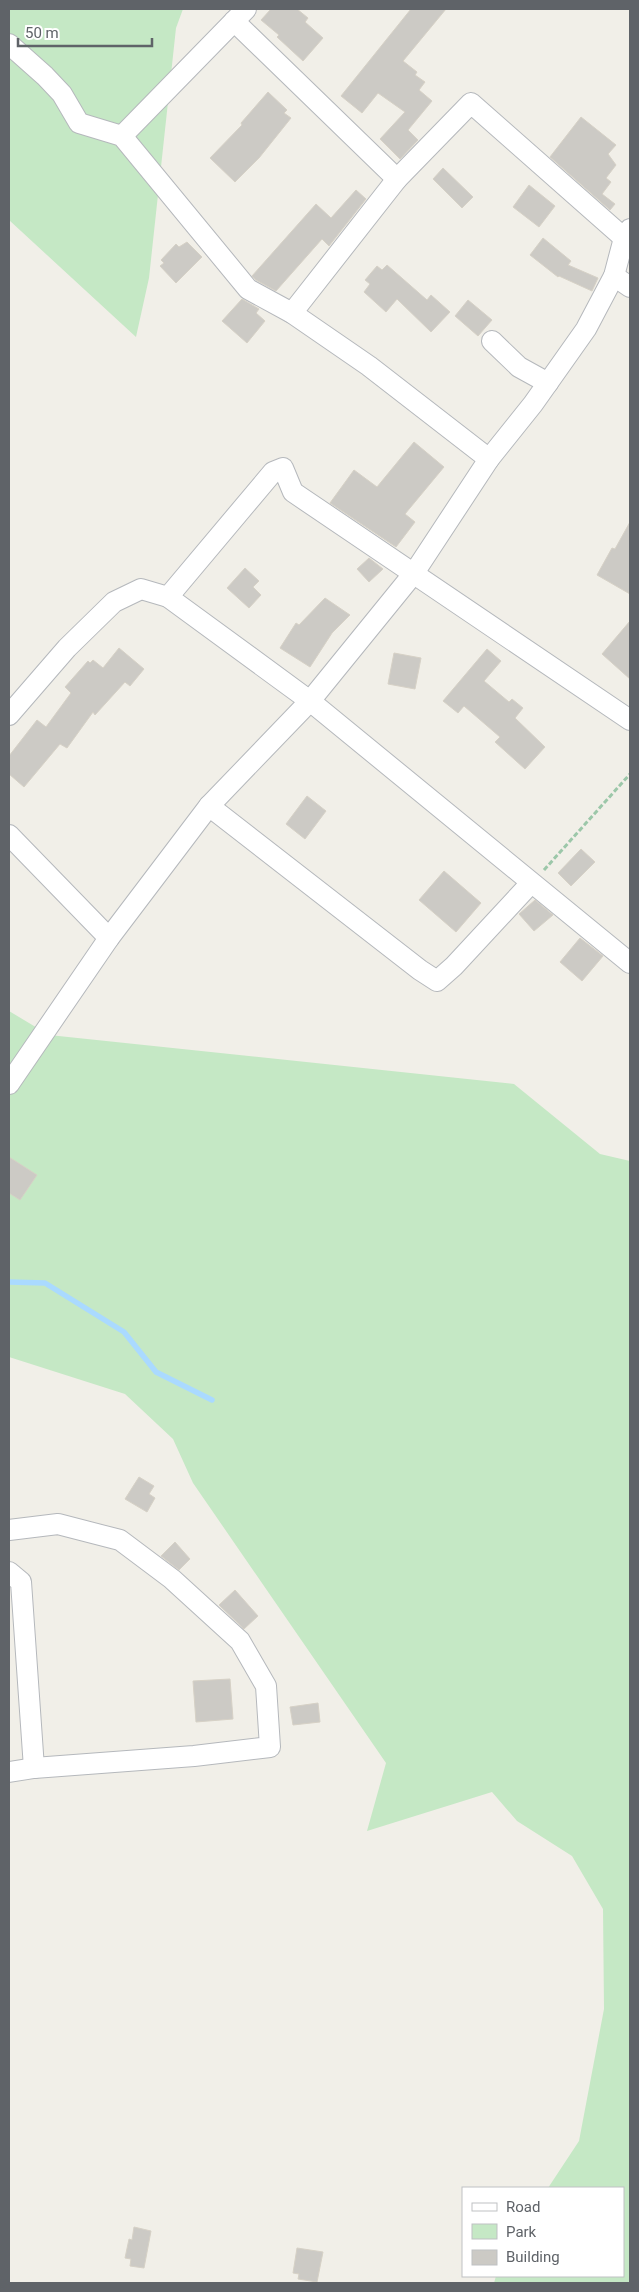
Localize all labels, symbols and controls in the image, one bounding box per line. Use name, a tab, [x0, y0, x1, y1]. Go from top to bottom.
scale bar	[18, 15, 151, 47]
text: 50 m	[25, 24, 59, 42]
legend	[462, 2187, 624, 2277]
text: Road	[506, 2198, 540, 2216]
text: Park	[506, 2223, 537, 2241]
text: Building	[506, 2248, 560, 2266]

